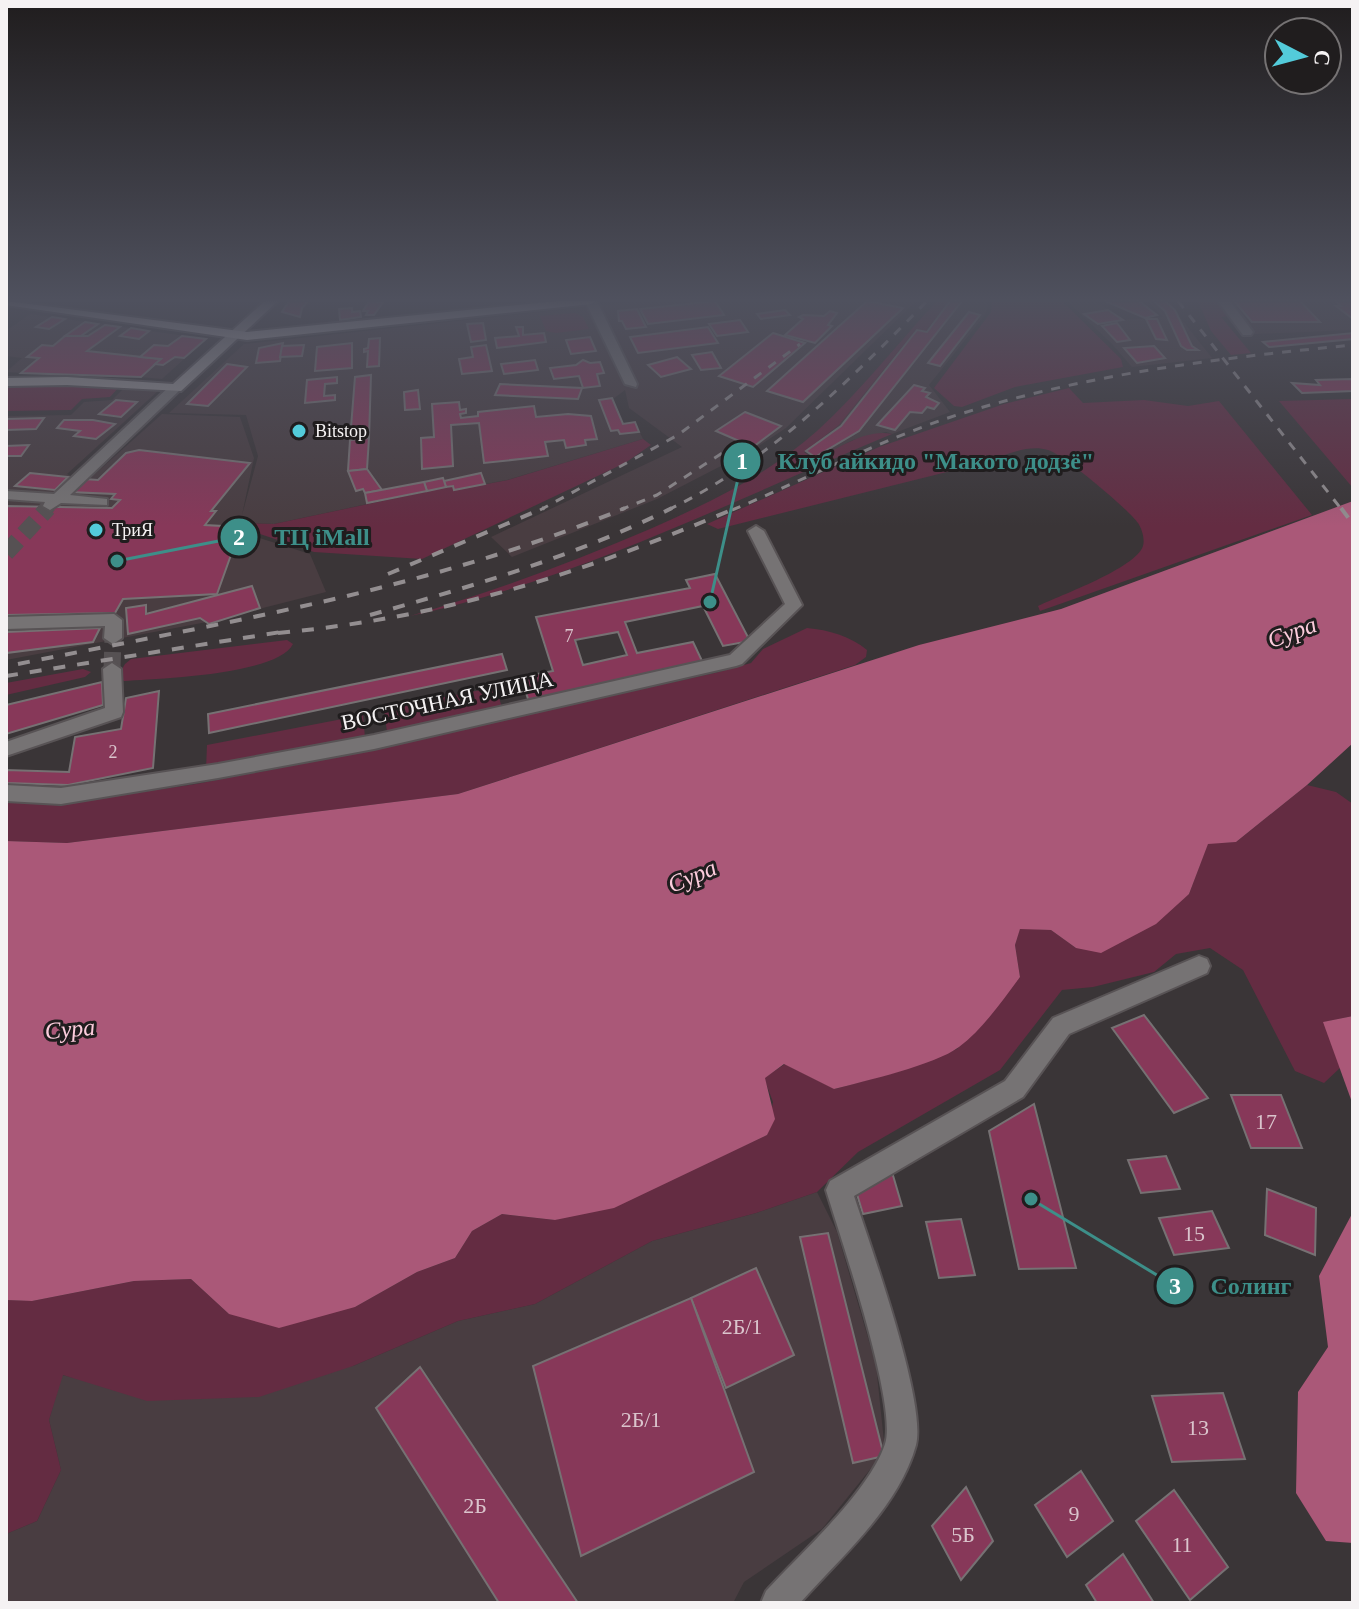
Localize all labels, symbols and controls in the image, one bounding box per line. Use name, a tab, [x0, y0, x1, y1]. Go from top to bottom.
north arrow	[1263, 16, 1343, 96]
text: С	[1309, 49, 1336, 67]
place label: Bitstop	[315, 421, 367, 441]
marker: Bitstop	[290, 422, 308, 440]
callout: Клуб айкидо "Макото додзё"	[722, 437, 1111, 485]
text: 1	[736, 448, 748, 474]
text: Клуб айкидо "Макото додзё"	[778, 448, 1094, 474]
callout: ТЦ iMall	[219, 513, 386, 561]
place label: ТриЯ	[112, 520, 153, 540]
marker: ТриЯ	[87, 521, 105, 539]
text: 2	[233, 524, 245, 550]
text: ТЦ iMall	[274, 524, 370, 550]
water label: Сура	[1264, 611, 1320, 653]
house number: 7	[565, 626, 574, 646]
street label: ВОСТОЧНАЯ УЛИЦА	[339, 666, 555, 735]
house number: 2	[109, 742, 118, 762]
water label: Сура	[664, 854, 720, 898]
water label: Сура	[44, 1014, 96, 1044]
house number: 17	[1255, 1109, 1277, 1134]
house number: 15	[1183, 1221, 1205, 1246]
callout: Солинг	[1155, 1262, 1308, 1310]
text: 3	[1169, 1273, 1181, 1299]
text: Солинг	[1210, 1273, 1292, 1299]
house number: 2Б/1	[722, 1314, 762, 1339]
house number: 2Б/1	[621, 1407, 661, 1432]
house number: 13	[1187, 1415, 1209, 1440]
house number: 2Б	[463, 1493, 487, 1518]
house number: 9	[1069, 1501, 1080, 1526]
house number: 5Б	[951, 1522, 975, 1547]
house number: 11	[1171, 1532, 1193, 1557]

